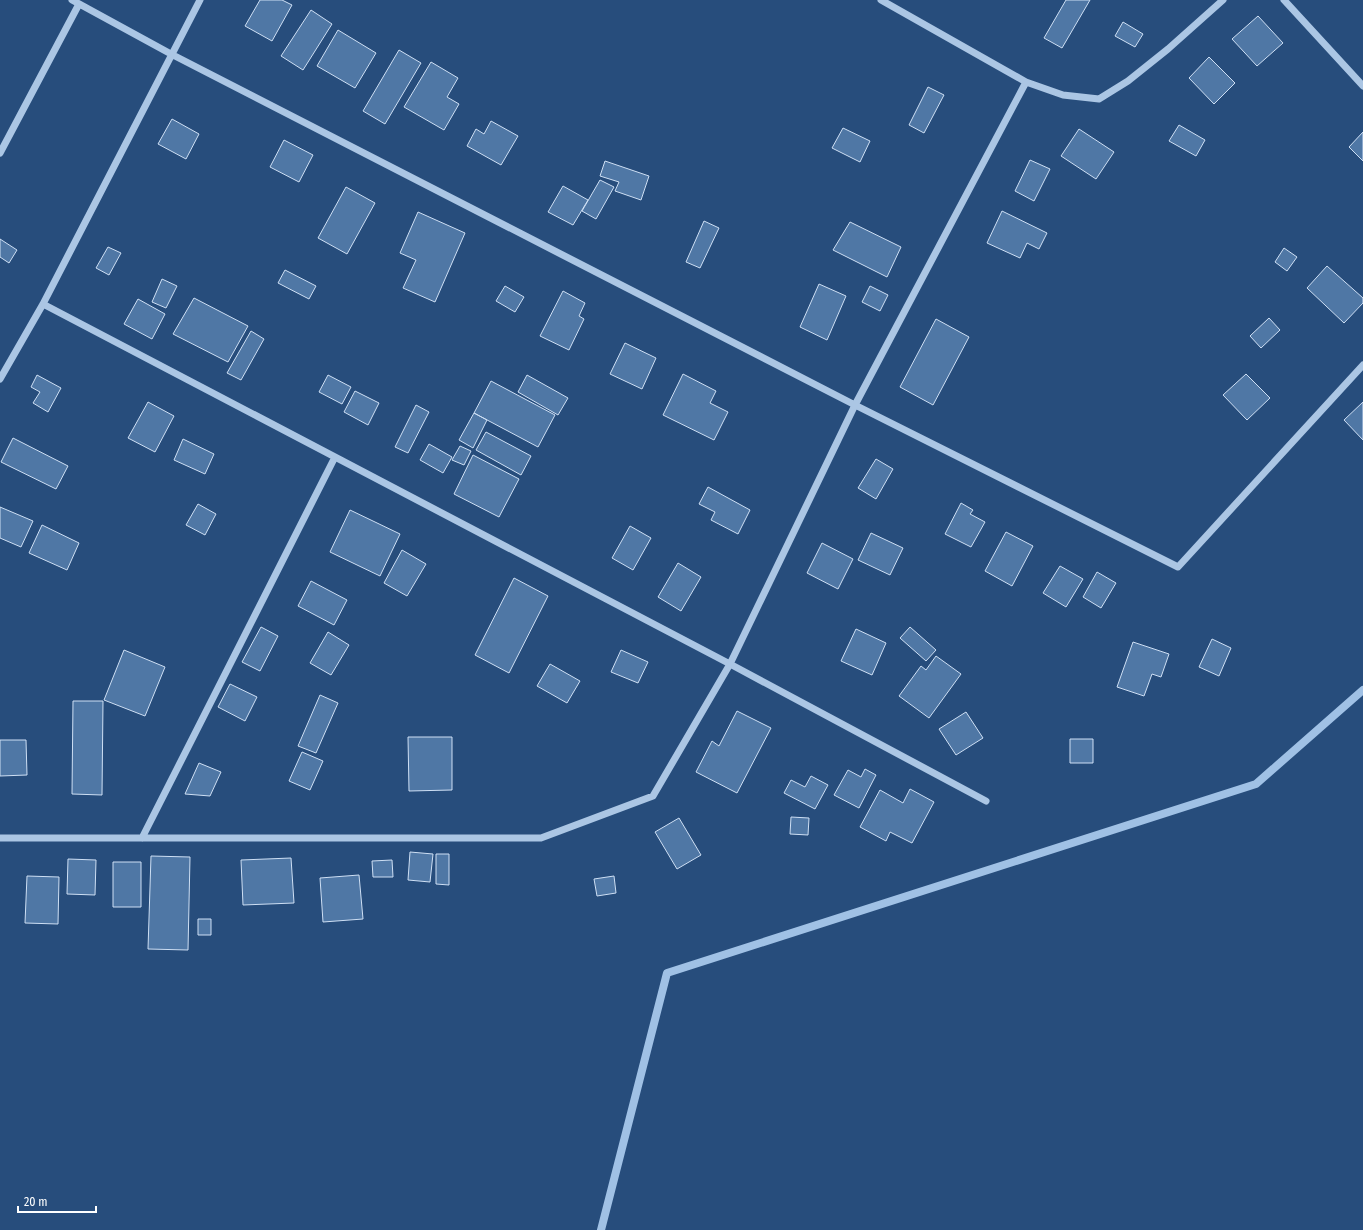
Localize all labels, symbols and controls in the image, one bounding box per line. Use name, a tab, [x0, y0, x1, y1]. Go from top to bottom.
scale bar	[18, 1188, 96, 1214]
text: 20 m	[24, 1195, 48, 1209]

